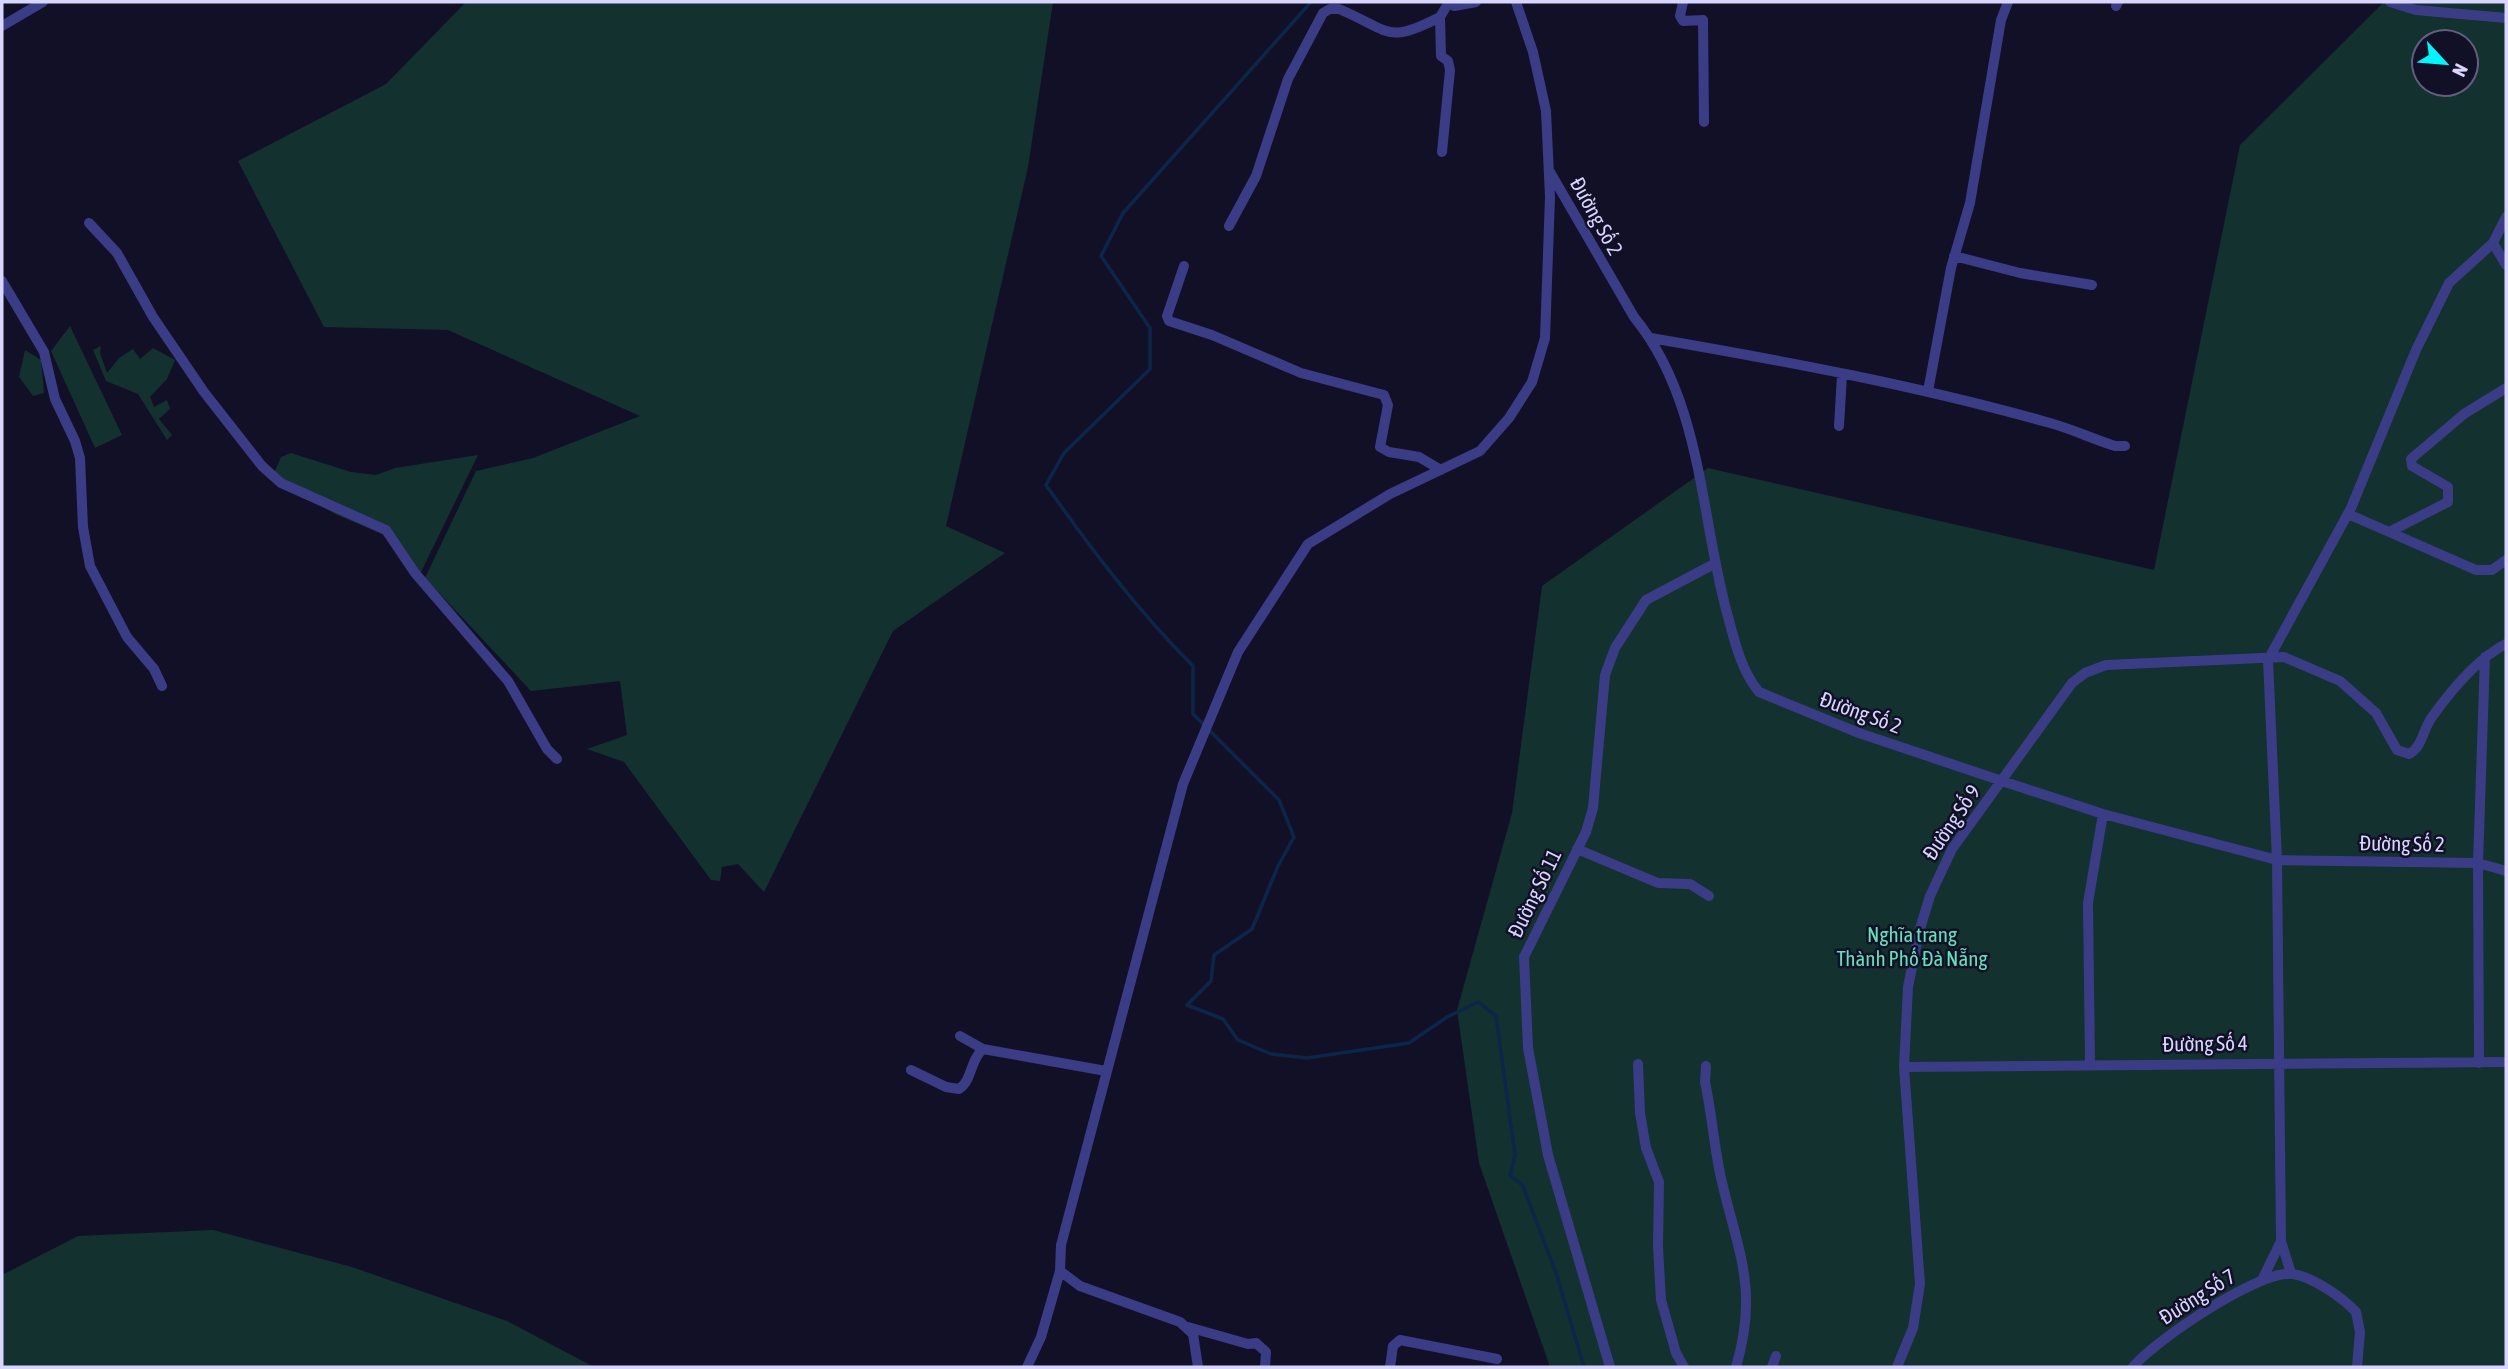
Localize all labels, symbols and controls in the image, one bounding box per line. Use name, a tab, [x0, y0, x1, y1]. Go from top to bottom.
north arrow	[2410, 28, 2480, 98]
text: N	[2448, 61, 2473, 80]
street label: Đường Số 2	[1566, 173, 1628, 259]
street label: Đường Số 2	[1817, 686, 1905, 738]
street label: Đường Số 9	[1917, 780, 1985, 864]
street label: Đường Số 2	[2359, 830, 2445, 856]
street label: Đường Số 11	[1502, 845, 1566, 941]
park label: Nghĩa trang Thành Phố Đà Nẵng	[1837, 922, 1988, 970]
street label: Đường Số 4	[2162, 1030, 2248, 1056]
street label: Đường Số 7	[2154, 1263, 2240, 1329]

